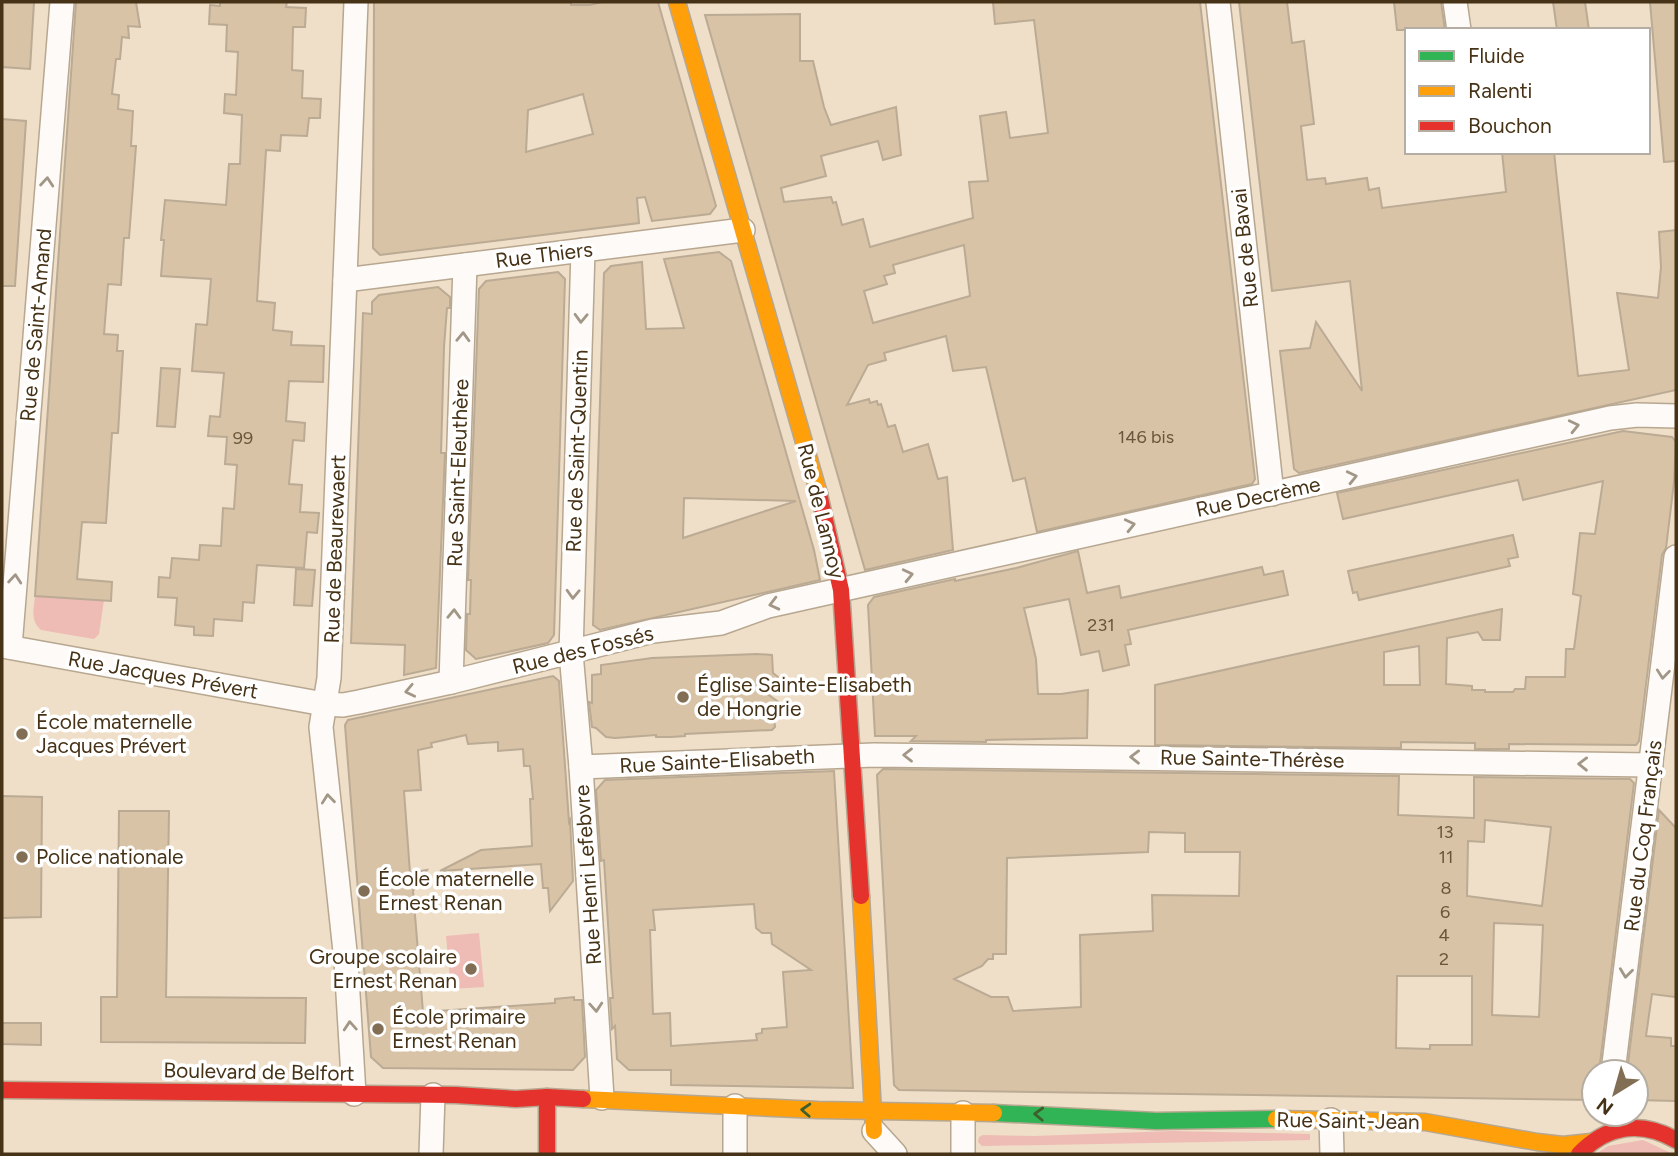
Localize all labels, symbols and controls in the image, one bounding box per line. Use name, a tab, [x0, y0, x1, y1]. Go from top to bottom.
legend	[1405, 28, 1650, 154]
text: Fluide	[1468, 43, 1524, 68]
text: Ralenti	[1468, 78, 1532, 103]
text: Bouchon	[1468, 113, 1552, 138]
one-way arrow	[39, 176, 54, 187]
street label: Rue de Bavai	[1226, 187, 1263, 309]
street label: Rue de Saint-Amand	[15, 227, 56, 423]
street label: Rue Thiers	[494, 236, 594, 273]
one-way arrow	[573, 313, 588, 324]
one-way arrow	[455, 332, 470, 343]
street label: Rue de Saint-Quentin	[560, 349, 593, 553]
street label: Rue Saint-Eleuthère	[442, 378, 473, 568]
one-way arrow	[1568, 420, 1580, 434]
house number: 146 bis	[1118, 426, 1174, 448]
house number: 99	[233, 427, 253, 449]
street label: Rue de Lannoy	[793, 441, 850, 581]
street label: Rue de Beaurewaert	[319, 454, 350, 644]
one-way arrow	[1346, 470, 1358, 485]
street label: Rue Decrème	[1193, 471, 1322, 522]
one-way arrow	[1124, 519, 1136, 533]
one-way arrow	[902, 569, 914, 583]
one-way arrow	[7, 574, 22, 585]
one-way arrow	[565, 590, 581, 600]
one-way arrow	[769, 596, 781, 611]
one-way arrow	[446, 608, 461, 619]
house number: 231	[1087, 614, 1115, 636]
street label: Rue des Fossés	[510, 620, 656, 679]
street label: Rue Jacques Prévert	[66, 646, 260, 704]
one-way arrow	[1655, 668, 1670, 680]
place label: Église Sainte-Elisabeth de Hongrie	[697, 672, 912, 721]
one-way arrow	[404, 683, 416, 698]
marker: Église Sainte-Elisabeth de Hongrie	[675, 689, 691, 705]
place label: École maternelle Jacques Prévert	[36, 709, 192, 758]
marker: École maternelle Jacques Prévert	[14, 726, 30, 742]
street label: Rue du Coq Français	[1618, 739, 1667, 933]
street label: Rue Sainte-Elisabeth	[619, 743, 815, 778]
street label: Rue Sainte-Thérèse	[1160, 744, 1344, 773]
one-way arrow	[902, 747, 912, 763]
one-way arrow	[1129, 749, 1140, 764]
one-way arrow	[1577, 756, 1588, 772]
street label: Rue Henri Lefebvre	[569, 784, 606, 966]
one-way arrow	[321, 793, 336, 805]
house number: 13	[1436, 821, 1454, 843]
place label: Police nationale	[36, 844, 184, 869]
house number: 11	[1439, 846, 1453, 868]
marker: Police nationale	[14, 849, 30, 865]
place label: École maternelle Ernest Renan	[378, 866, 534, 915]
house number: 8	[1440, 877, 1452, 899]
marker: École maternelle Ernest Renan	[356, 883, 372, 899]
house number: 6	[1440, 901, 1450, 923]
house number: 4	[1438, 924, 1450, 946]
place label: Groupe scolaire Ernest Renan	[309, 944, 457, 993]
house number: 2	[1439, 948, 1449, 970]
marker: Groupe scolaire Ernest Renan	[463, 961, 479, 977]
one-way arrow	[1618, 967, 1633, 978]
one-way arrow	[588, 1001, 603, 1012]
place label: École primaire Ernest Renan	[392, 1004, 526, 1053]
one-way arrow	[343, 1020, 358, 1031]
marker: École primaire Ernest Renan	[370, 1021, 386, 1037]
street label: Boulevard de Belfort	[163, 1057, 355, 1086]
north arrow	[1580, 1058, 1650, 1128]
text: N	[1592, 1093, 1618, 1120]
one-way arrow	[800, 1102, 811, 1117]
one-way arrow	[1034, 1106, 1044, 1122]
street label: Rue Saint-Jean	[1276, 1107, 1420, 1134]

